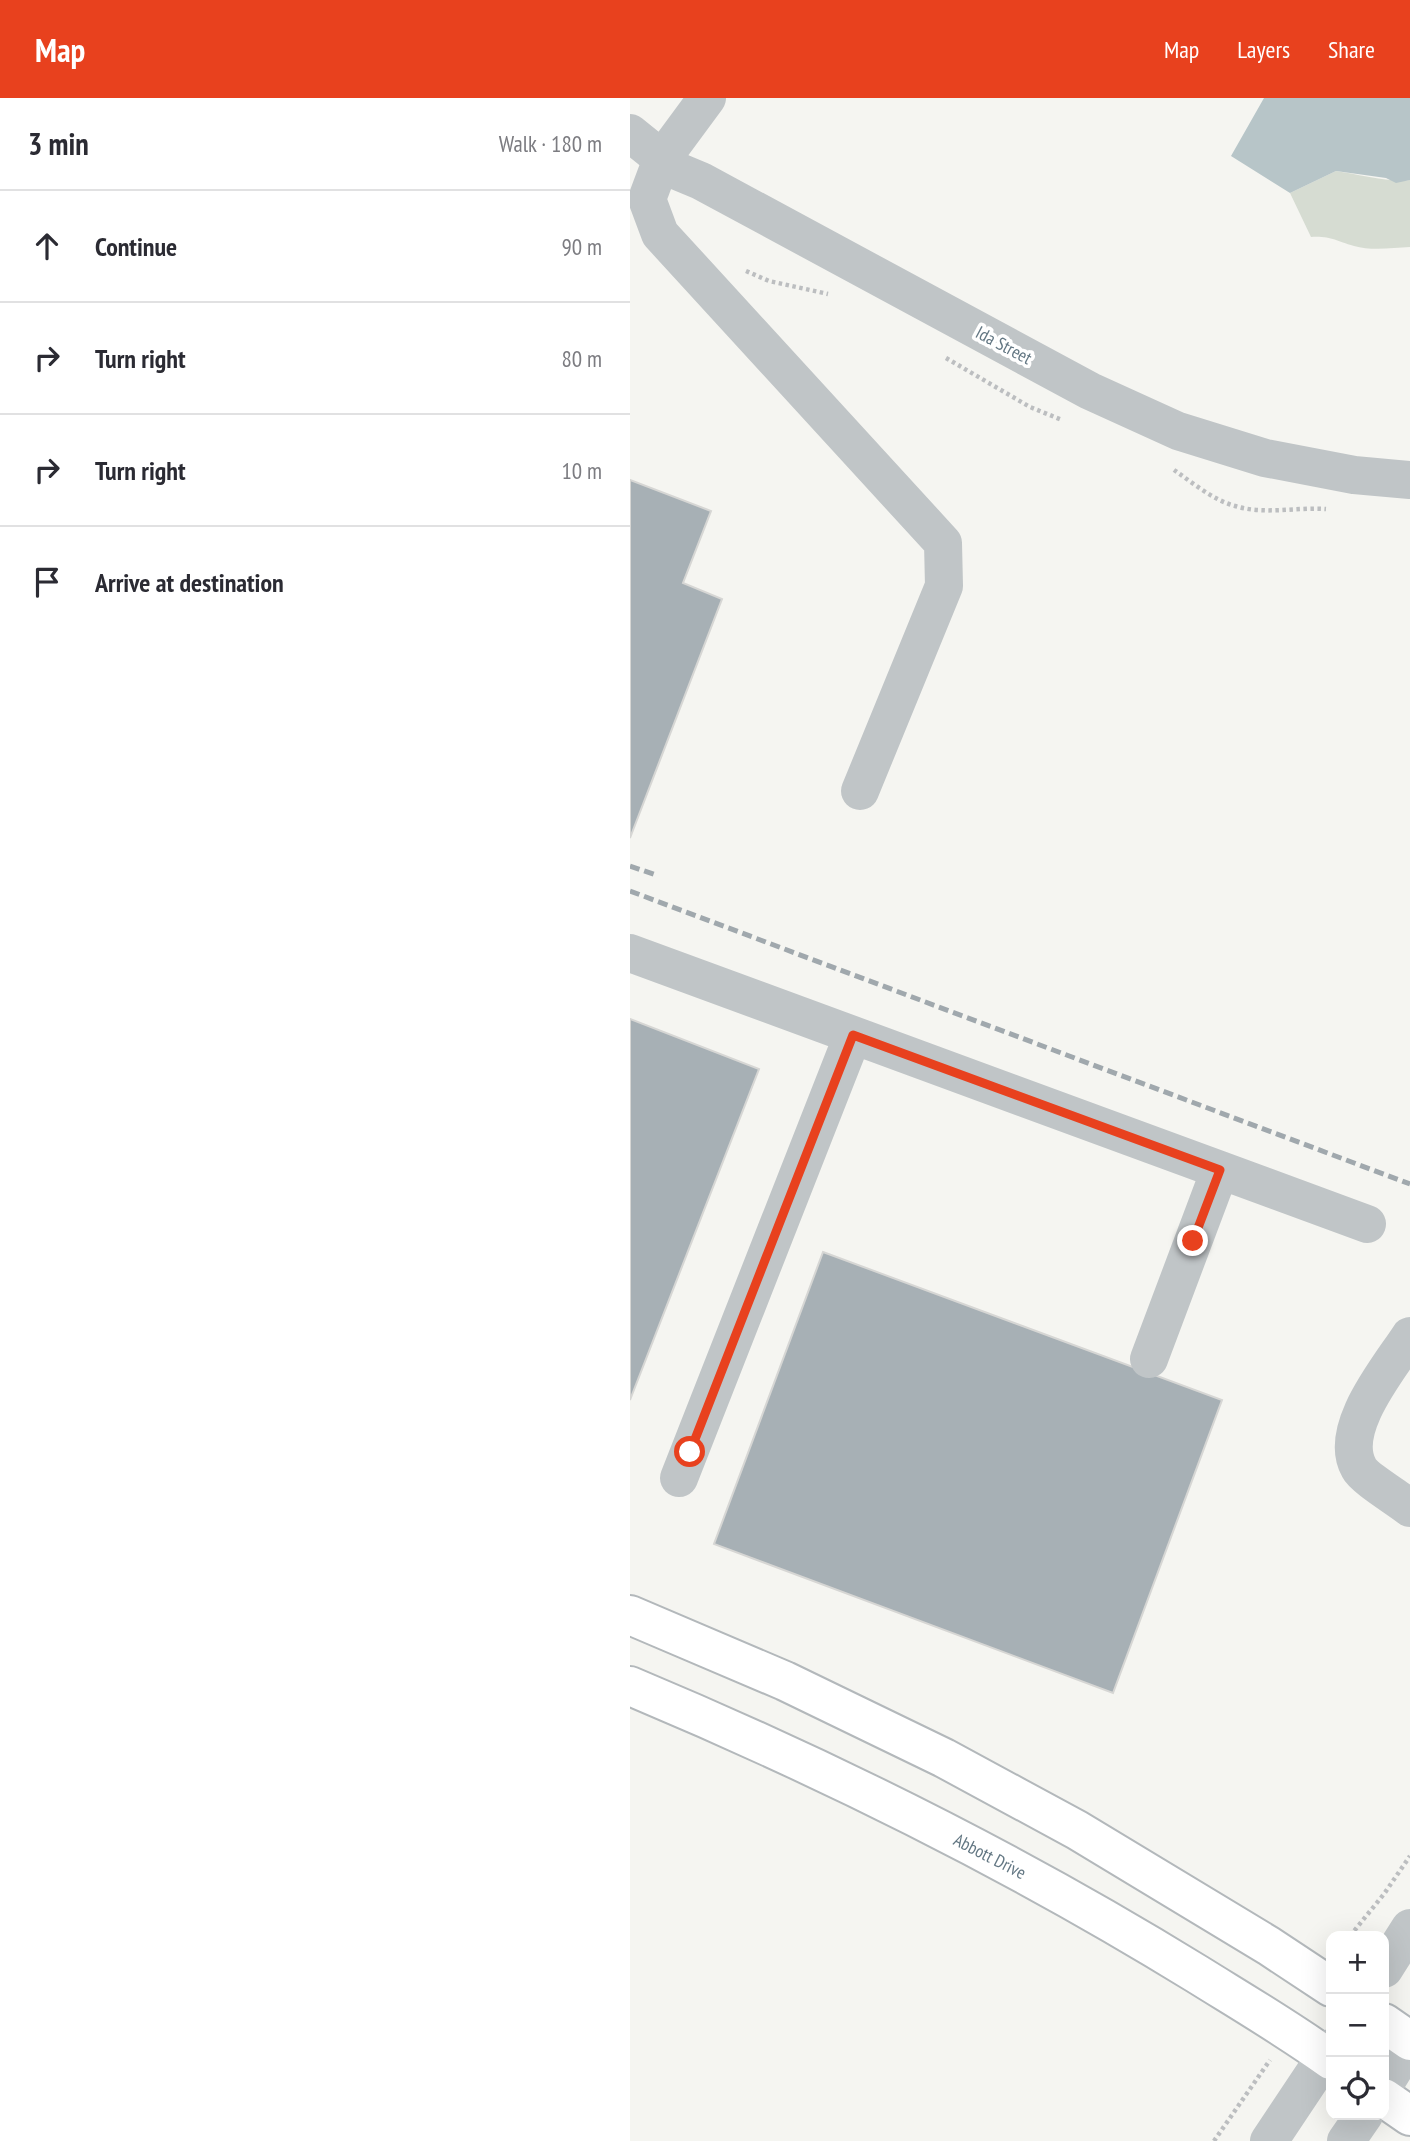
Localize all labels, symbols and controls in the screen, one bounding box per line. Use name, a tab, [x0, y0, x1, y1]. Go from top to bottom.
text: Map	[35, 28, 85, 71]
text: Map	[1164, 34, 1199, 65]
text: Layers	[1237, 34, 1290, 65]
text: Share	[1328, 34, 1375, 65]
text: 3 min	[28, 124, 89, 163]
text: Walk · 180 m	[499, 129, 602, 158]
icon: ahead	[28, 227, 66, 265]
text: Continue	[95, 230, 177, 263]
text: 90 m	[561, 232, 602, 261]
street label: Ida Street	[972, 321, 1036, 369]
icon: right	[28, 339, 66, 377]
text: Turn right	[95, 342, 186, 375]
text: 80 m	[561, 344, 602, 373]
icon: right	[28, 451, 66, 489]
text: Turn right	[95, 454, 186, 487]
text: 10 m	[561, 456, 602, 485]
icon: arrive	[28, 563, 66, 601]
text: Arrive at destination	[95, 566, 284, 599]
route end	[1177, 1225, 1208, 1256]
route start	[674, 1436, 705, 1467]
street label: Abbott Drive	[950, 1828, 1030, 1884]
map controls	[1326, 1931, 1389, 2120]
button: +	[1326, 1931, 1389, 1994]
button: −	[1326, 1994, 1389, 2057]
button: locate	[1326, 2057, 1389, 2120]

